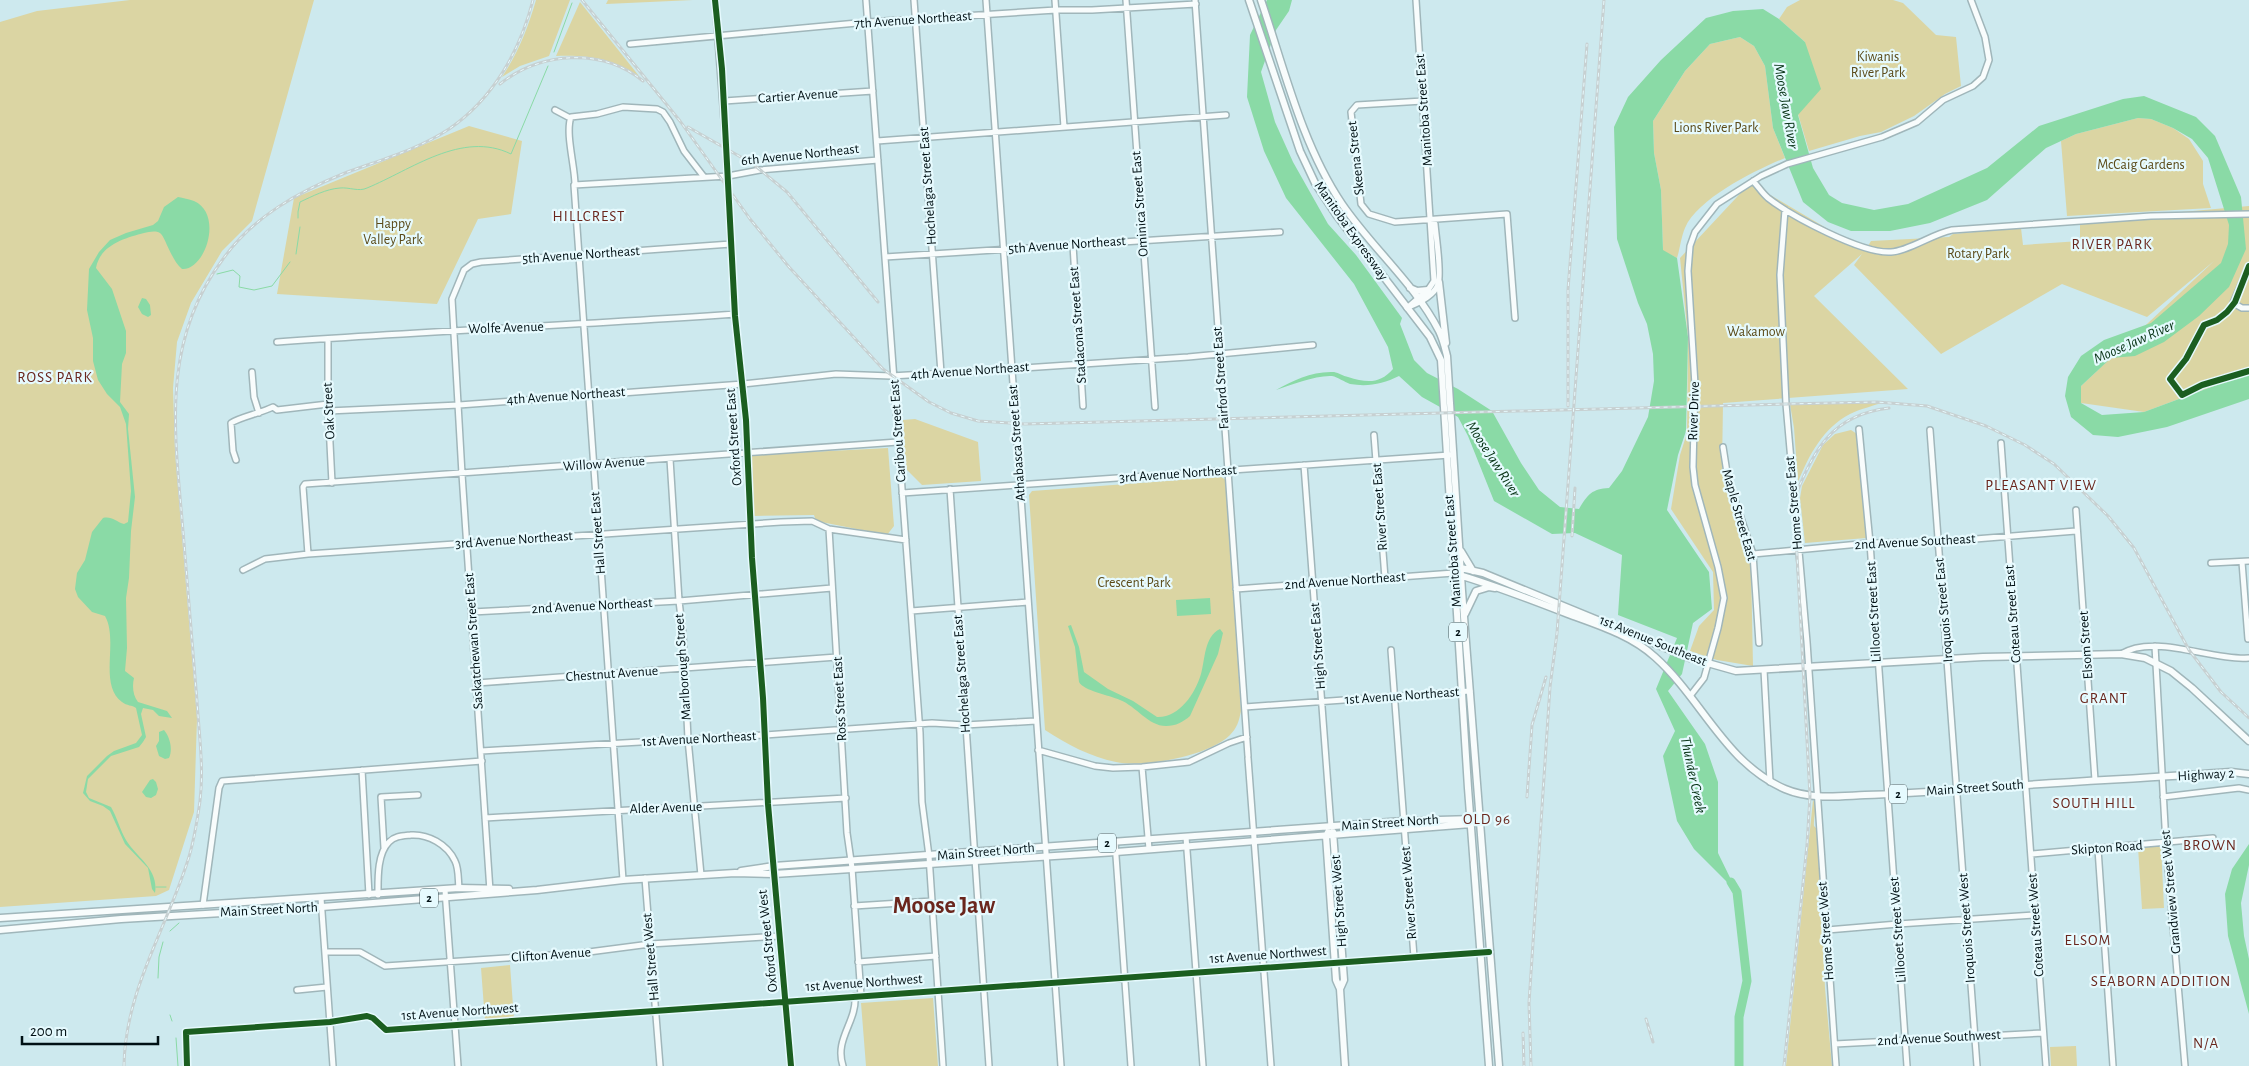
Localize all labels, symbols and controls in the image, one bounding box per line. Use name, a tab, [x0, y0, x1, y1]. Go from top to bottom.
street label: 7th Avenue Northeast	[854, 9, 973, 31]
park label: Kiwanis River Park	[1851, 50, 1906, 80]
street label: Manitoba Street East	[1413, 53, 1435, 167]
water label: Moose Jaw River	[1771, 62, 1801, 151]
street label: Cartier Avenue	[758, 86, 838, 106]
street label: Skeena Street	[1345, 120, 1367, 196]
park label: Lions River Park	[1674, 121, 1759, 135]
street label: Hochelaga Street East	[917, 126, 939, 246]
street label: 6th Avenue Northeast	[740, 142, 860, 168]
street label: Ominica Street East	[1129, 150, 1151, 257]
park label: McCaig Gardens	[2097, 158, 2185, 172]
street label: Manitoba Expressway	[1312, 179, 1390, 283]
district label: HILLCREST	[553, 209, 625, 224]
park label: Happy Valley Park	[363, 217, 423, 247]
street label: 5th Avenue Northeast	[1008, 234, 1127, 256]
district label: RIVER PARK	[2072, 237, 2152, 252]
street label: 5th Avenue Northeast	[522, 244, 641, 266]
park label: Rotary Park	[1947, 247, 2010, 261]
street label: Stadacona Street East	[1067, 266, 1089, 384]
water label: Moose Jaw River	[2091, 317, 2178, 366]
street label: Wolfe Avenue	[468, 320, 544, 336]
park label: Wakamow	[1727, 325, 1786, 339]
street label: Fairford Street East	[1210, 326, 1232, 430]
street label: 4th Avenue Northeast	[910, 360, 1030, 382]
district label: ROSS PARK	[17, 370, 93, 385]
street label: Caribou Street East	[887, 379, 909, 483]
street label: River Drive	[1686, 381, 1702, 441]
street label: Oak Street	[320, 382, 337, 440]
street label: Athabasca Street East	[1006, 384, 1028, 502]
street label: 4th Avenue Northeast	[506, 385, 626, 407]
street label: Oxford Street East	[724, 387, 744, 486]
water label: Moose Jaw River	[1463, 419, 1523, 500]
street label: Willow Avenue	[563, 454, 645, 474]
street label: Home Street East	[1783, 455, 1805, 550]
street label: River Street East	[1370, 462, 1390, 551]
street label: 3rd Avenue Northeast	[1119, 463, 1238, 485]
street label: Maple Street East	[1719, 468, 1759, 563]
district label: PLEASANT VIEW	[1985, 478, 2097, 493]
street label: Hall Street East	[588, 491, 608, 575]
street label: Manitoba Street East	[1442, 494, 1464, 608]
street label: 3rd Avenue Northeast	[455, 529, 574, 551]
street label: 2nd Avenue Southeast	[1854, 532, 1976, 552]
street label: Iroquois Street East	[1932, 557, 1956, 663]
street label: Lillooet Street East	[1864, 561, 1884, 663]
street label: Coteau Street East	[2003, 564, 2023, 664]
street label: 2nd Avenue Northeast	[1284, 570, 1406, 592]
street label: Saskatchewan Street East	[462, 572, 486, 710]
park label: Crescent Park	[1097, 576, 1171, 590]
street label: 2nd Avenue Northeast	[531, 596, 653, 616]
street label: High Street East	[1308, 601, 1328, 690]
street label: Elsom Street	[2077, 610, 2095, 680]
street label: Marlborough Street	[672, 613, 694, 721]
street label: 1st Avenue Southeast	[1597, 613, 1709, 669]
street label: Hochelaga Street East	[951, 614, 973, 734]
road number: 2	[1449, 622, 1467, 642]
street label: Ross Street East	[831, 656, 849, 742]
street label: Chestnut Avenue	[565, 664, 659, 684]
street label: 1st Avenue Northeast	[1344, 685, 1460, 707]
district label: GRANT	[2080, 691, 2128, 706]
street label: 1st Avenue Northeast	[641, 729, 757, 749]
water label: Thunder Creek	[1678, 735, 1708, 815]
street label: Highway 2	[2177, 767, 2235, 783]
street label: Main Street South	[1926, 778, 2024, 798]
road number: 2	[1889, 784, 1907, 804]
district label: SOUTH HILL	[2053, 796, 2135, 811]
street label: Alder Avenue	[629, 800, 703, 816]
district label: OLD 96	[1463, 812, 1511, 827]
street label: Main Street North	[1341, 813, 1439, 833]
street label: Grandview Street West	[2159, 829, 2183, 954]
road number: 2	[1098, 834, 1116, 852]
district label: BROWN	[2183, 838, 2237, 853]
street label: Skipton Road	[2071, 839, 2143, 857]
street label: Main Street North	[937, 841, 1035, 863]
street label: River Street West	[1399, 845, 1419, 940]
street label: High Street West	[1329, 854, 1349, 948]
street label: Iroquois Street West	[1956, 872, 1978, 983]
street label: Coteau Street West	[2025, 872, 2047, 977]
street label: Lillooet Street West	[1887, 876, 1909, 984]
street label: Home Street West	[1816, 880, 1836, 981]
road number: 2	[420, 888, 438, 908]
street label: Oxford Street West	[756, 889, 780, 993]
district label: Moose Jaw	[893, 894, 995, 918]
street label: Main Street North	[220, 900, 318, 920]
street label: Hall Street West	[640, 912, 662, 1002]
district label: ELSOM	[2065, 933, 2111, 948]
street label: 1st Avenue Northwest	[1209, 944, 1328, 966]
street label: Clifton Avenue	[511, 945, 591, 965]
street label: 1st Avenue Northwest	[805, 972, 924, 994]
district label: SEABORN ADDITION	[2091, 974, 2231, 989]
street label: 1st Avenue Northwest	[401, 1001, 520, 1023]
scale bar	[22, 1014, 159, 1046]
text: 200 m	[30, 1024, 67, 1039]
street label: 2nd Avenue Southwest	[1877, 1028, 2002, 1048]
district label: N/A	[2193, 1036, 2219, 1051]

